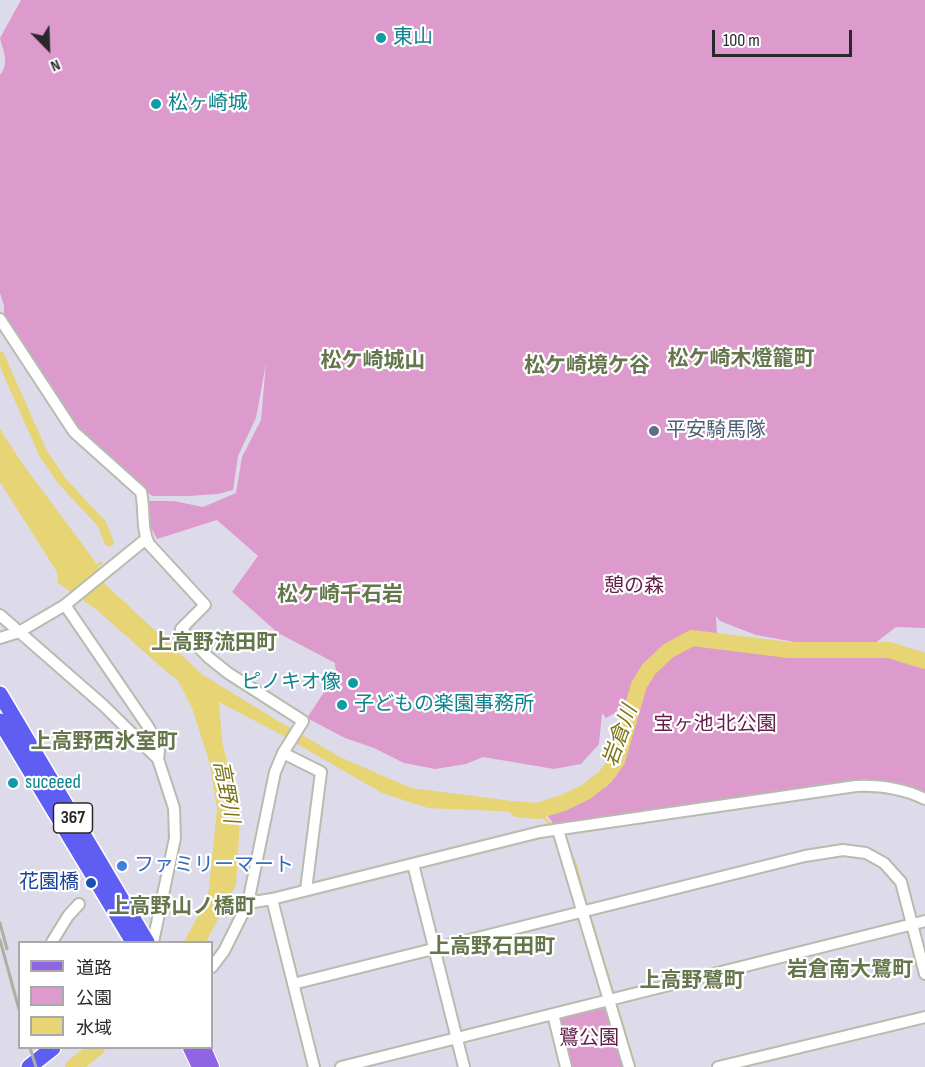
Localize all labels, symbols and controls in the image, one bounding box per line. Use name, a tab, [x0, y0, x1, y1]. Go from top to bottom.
north arrow	[18, 18, 78, 78]
scale bar	[715, 18, 854, 56]
place label: 東山	[393, 26, 433, 50]
text: 100 m	[723, 30, 760, 51]
marker: 東山	[374, 31, 388, 45]
text: N	[48, 55, 63, 75]
place label: 松ヶ崎城	[168, 92, 248, 116]
marker: 松ヶ崎城	[149, 97, 163, 111]
district label: 松ケ崎木燈籠町	[668, 347, 814, 373]
district label: 松ケ崎城山	[321, 349, 425, 375]
district label: 松ケ崎境ケ谷	[524, 354, 650, 380]
place label: 平安騎馬隊	[666, 419, 766, 443]
marker: 平安騎馬隊	[647, 424, 661, 438]
park label: 憩の森	[604, 575, 664, 599]
district label: 松ケ崎千石岩	[277, 583, 403, 609]
district label: 上高野流田町	[151, 631, 277, 657]
place label: ピノキオ像	[241, 671, 341, 695]
marker: ピノキオ像	[346, 676, 360, 690]
place label: 子どもの楽園事務所	[354, 693, 534, 717]
marker: 子どもの楽園事務所	[335, 698, 349, 712]
water label: 岩倉川	[598, 702, 644, 770]
park label: 宝ヶ池 北公園	[653, 713, 777, 737]
district label: 上高野西氷室町	[31, 730, 177, 756]
water label: 高野川	[207, 759, 243, 825]
place label: suceeed	[25, 771, 81, 795]
marker: suceeed	[6, 776, 20, 790]
road number: 367	[54, 803, 92, 833]
place label: ファミリーマート	[134, 854, 294, 878]
marker: ファミリーマート	[115, 859, 129, 873]
place label: 花園橋	[19, 871, 79, 895]
marker: 花園橋	[84, 876, 98, 890]
district label: 上高野山ノ橋町	[109, 895, 255, 921]
district label: 上高野石田町	[429, 935, 555, 961]
legend	[18, 941, 213, 1049]
text: 道路	[76, 958, 112, 979]
district label: 岩倉南大鷺町	[787, 958, 913, 984]
district label: 上高野鷺町	[640, 969, 744, 995]
text: 公園	[76, 988, 112, 1009]
text: 水域	[76, 1018, 112, 1039]
park label: 鷺公園	[559, 1027, 619, 1051]

